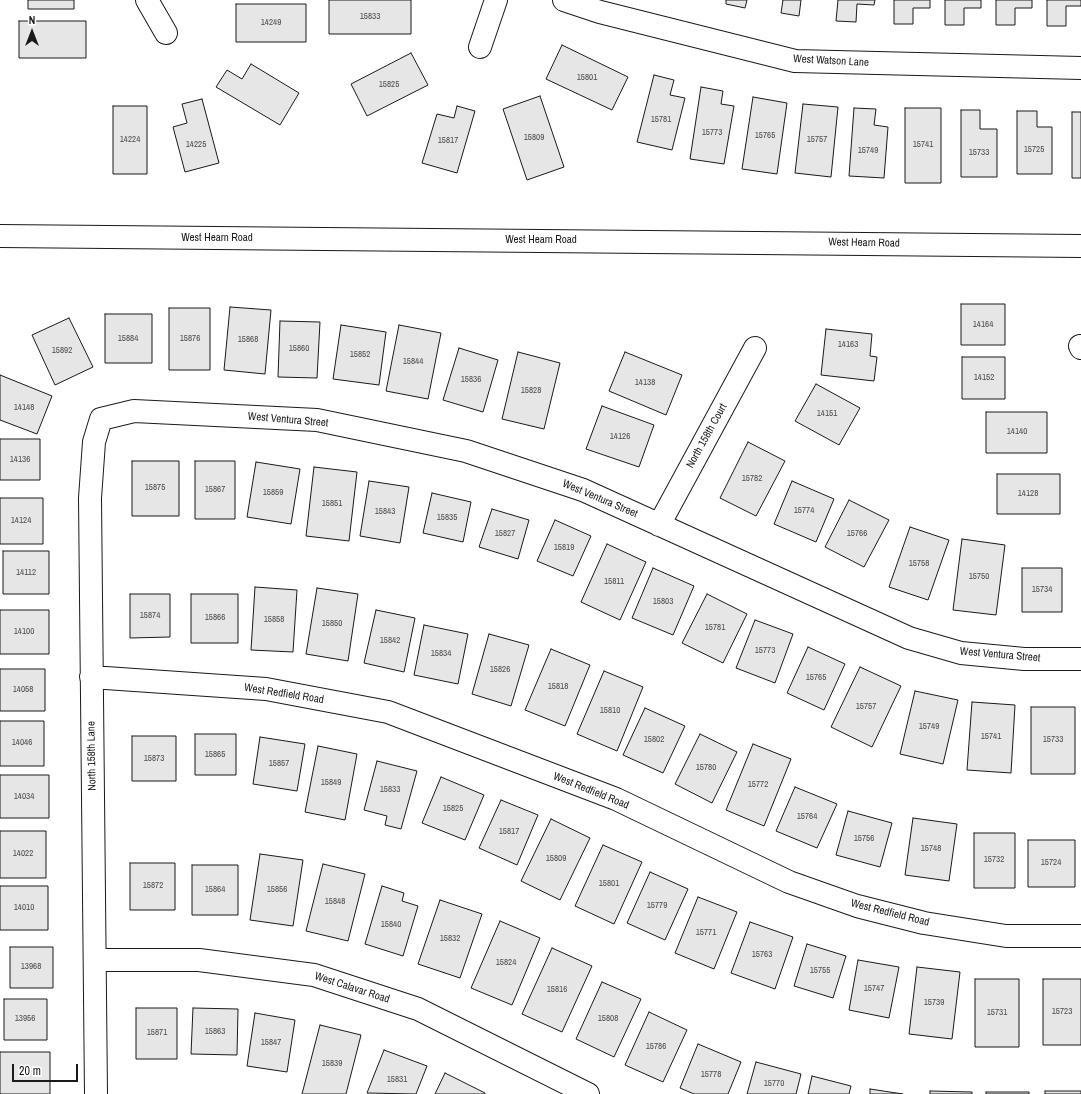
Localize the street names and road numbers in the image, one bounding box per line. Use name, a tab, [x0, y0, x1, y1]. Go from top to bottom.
street label: West Watson Lane	[793, 52, 869, 70]
street label: West Hearn Road	[181, 231, 253, 245]
street label: West Hearn Road	[505, 233, 577, 247]
street label: West Hearn Road	[828, 236, 900, 250]
street label: North 158th Court	[684, 401, 730, 471]
street label: West Ventura Street	[247, 410, 329, 430]
street label: West Ventura Street	[560, 477, 640, 521]
street label: West Ventura Street	[959, 645, 1041, 665]
street label: West Redfield Road	[243, 681, 325, 707]
street label: North 158th Lane	[85, 721, 99, 791]
street label: West Redfield Road	[551, 770, 631, 812]
street label: West Redfield Road	[849, 897, 931, 929]
street label: West Calavar Road	[313, 970, 391, 1006]

